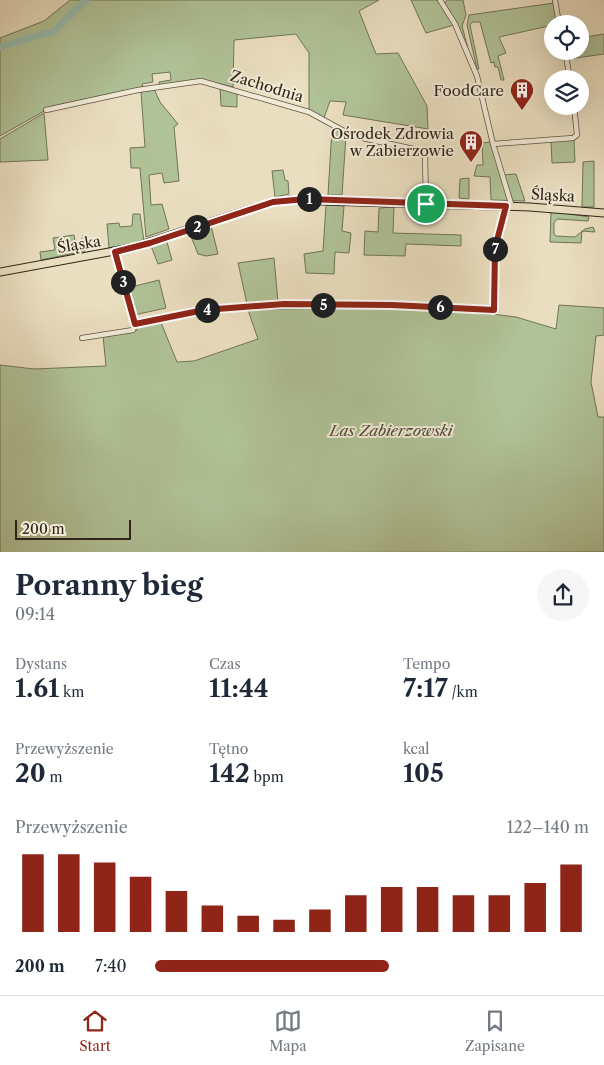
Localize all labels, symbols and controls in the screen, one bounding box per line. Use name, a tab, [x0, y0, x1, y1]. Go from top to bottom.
map controls	[544, 15, 589, 115]
button: locate	[544, 15, 589, 60]
street label: Zachodnia	[228, 66, 306, 106]
button: layers	[544, 70, 589, 115]
building icon: FoodCare	[509, 77, 535, 111]
place label: FoodCare	[433, 81, 504, 100]
place label: Ośrodek Zdrowia w Zabierzowie	[331, 124, 454, 160]
building icon: Ośrodek Zdrowia w Zabierzowie	[458, 129, 484, 163]
pin	[405, 183, 447, 225]
street label: Śląska	[530, 184, 576, 206]
pin: 1	[296, 186, 322, 212]
text: 1	[306, 190, 313, 208]
icon: arrive	[412, 190, 440, 218]
pin: 2	[184, 214, 210, 240]
text: 2	[193, 218, 202, 236]
street label: Śląska	[56, 231, 102, 257]
pin: 7	[482, 236, 508, 262]
text: 7	[492, 240, 499, 258]
pin: 3	[110, 270, 136, 294]
text: 3	[120, 273, 127, 291]
pin: 5	[310, 292, 336, 318]
pin: 6	[428, 294, 452, 320]
text: 5	[320, 296, 327, 314]
pin: 4	[194, 298, 220, 322]
text: 6	[436, 298, 445, 316]
text: 4	[203, 301, 212, 319]
park label: Las Zabierzowski	[329, 421, 454, 440]
scale bar	[15, 518, 131, 541]
text: 200 m	[22, 520, 65, 538]
text: Poranny bieg	[15, 568, 203, 602]
button: share	[537, 569, 589, 621]
text: 09:14	[15, 604, 55, 624]
text: Dystans	[15, 655, 67, 673]
text: Czas	[209, 655, 241, 673]
text: Tempo	[403, 655, 450, 673]
text: 1.61	[15, 673, 59, 704]
text: 11:44	[209, 673, 269, 704]
text: 7:17	[403, 673, 448, 704]
text: km	[59, 683, 84, 701]
text: /km	[448, 683, 478, 701]
text: Przewyższenie	[15, 740, 114, 758]
text: Tętno	[209, 740, 248, 758]
text: kcal	[403, 740, 429, 758]
text: 20	[15, 758, 46, 789]
text: 142	[209, 758, 250, 789]
text: 105	[403, 758, 444, 789]
text: m	[46, 768, 62, 786]
text: bpm	[250, 768, 284, 786]
text: Przewyższenie	[15, 817, 128, 837]
text: 122–140 m	[507, 817, 589, 837]
text: 200 m	[15, 956, 65, 976]
text: 7:40	[95, 956, 127, 976]
tab: Start	[79, 1007, 111, 1055]
tab: Mapa	[269, 1007, 307, 1055]
tab: Zapisane	[465, 1007, 525, 1055]

